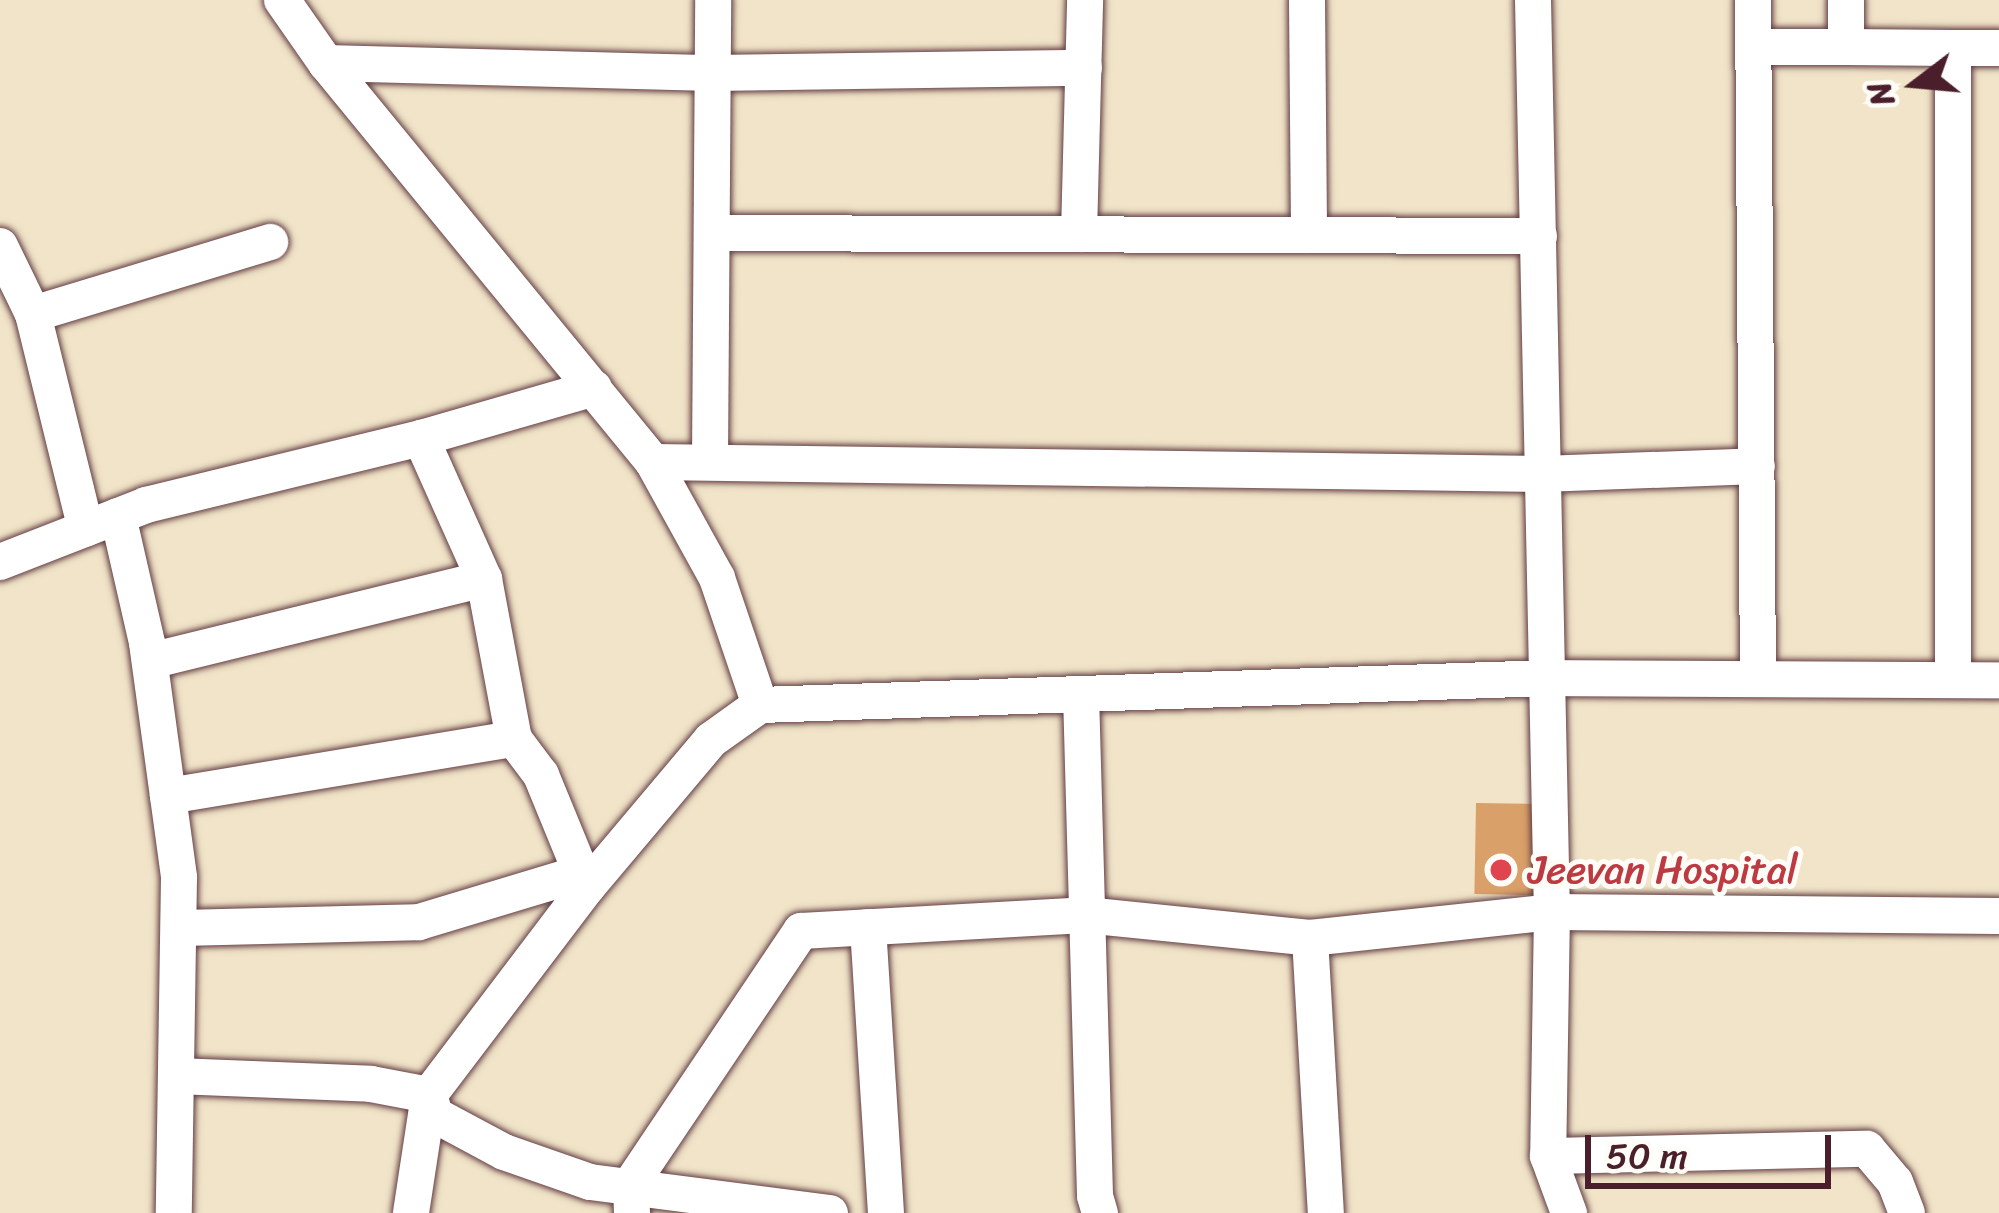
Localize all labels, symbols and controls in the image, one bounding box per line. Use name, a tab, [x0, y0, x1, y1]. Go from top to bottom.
north arrow	[1855, 24, 1975, 144]
text: N	[1849, 75, 1911, 113]
place label: Jeevan Hospital	[1528, 847, 1798, 893]
marker: Jeevan Hospital	[1485, 854, 1517, 886]
scale bar	[1591, 1111, 1837, 1185]
text: 50 m	[1606, 1124, 1688, 1188]

